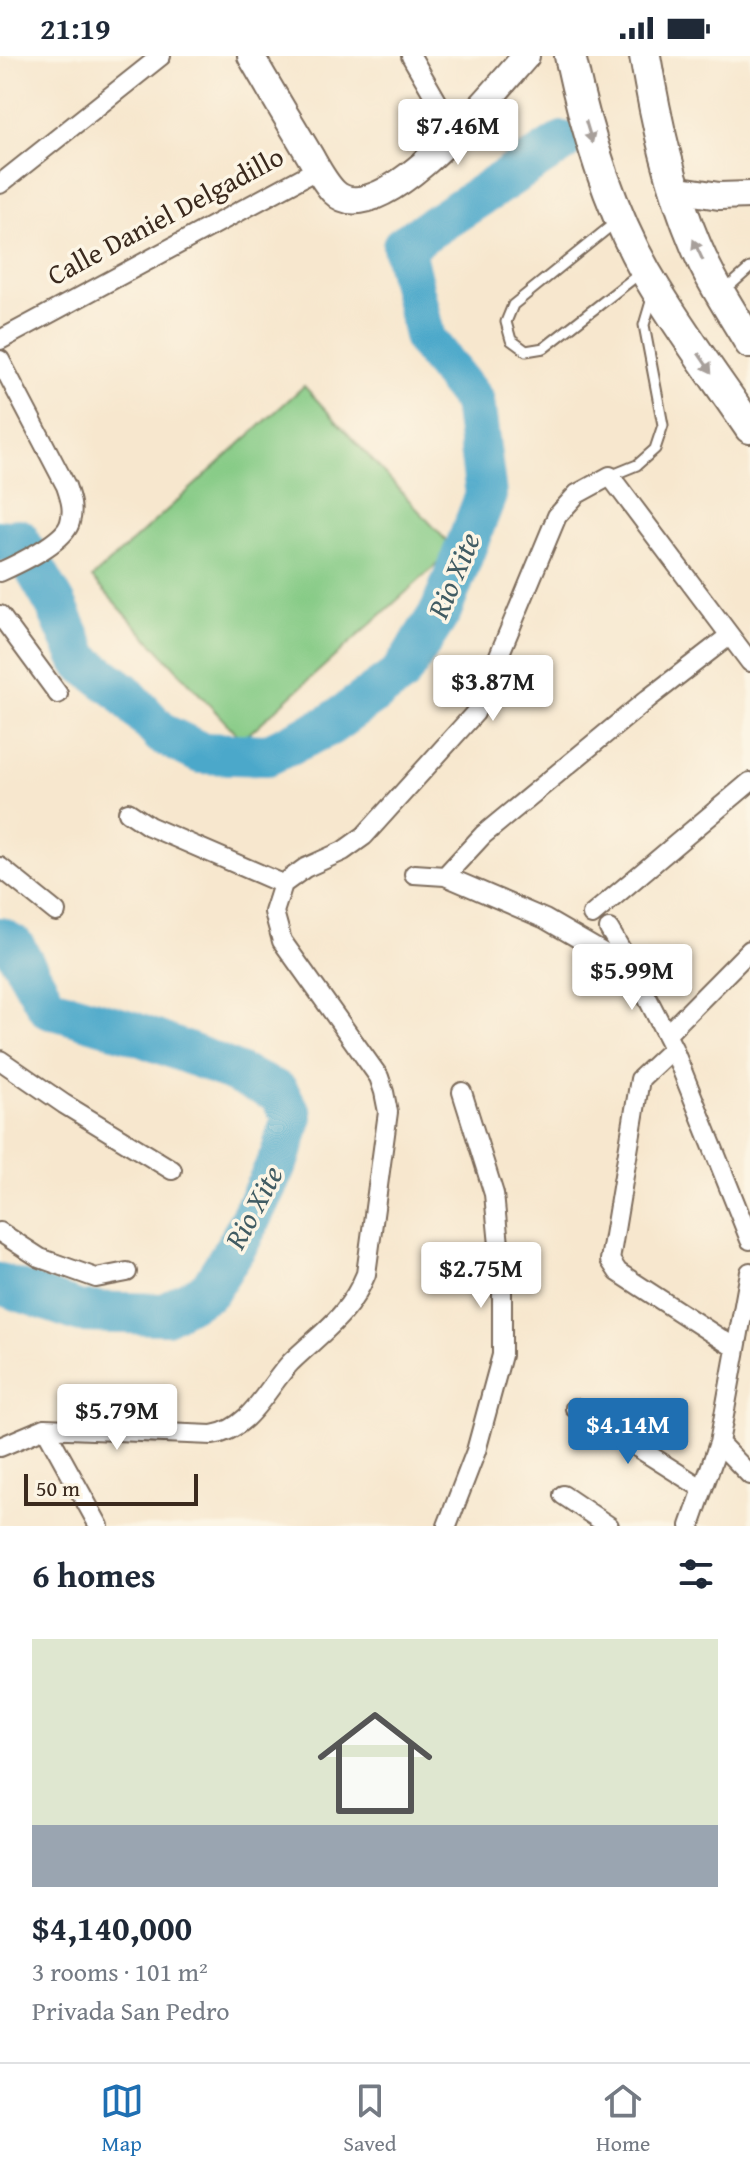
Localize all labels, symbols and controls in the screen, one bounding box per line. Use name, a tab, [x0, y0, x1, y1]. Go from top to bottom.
text: 21:19	[40, 6, 111, 50]
pin: $7.46M	[393, 99, 523, 167]
text: $7.46M	[416, 105, 500, 144]
one-way arrow	[583, 120, 596, 144]
street label: Calle Daniel Delgadillo	[40, 135, 290, 295]
one-way arrow	[692, 239, 705, 262]
one-way arrow	[697, 352, 712, 373]
water label: Rio Xite	[415, 525, 491, 626]
pin: $3.87M	[428, 655, 558, 723]
text: $3.87M	[451, 661, 535, 700]
pin: $5.99M	[567, 944, 697, 1012]
text: $5.99M	[590, 950, 674, 989]
water label: Rio Xite	[212, 1157, 293, 1258]
pin: $2.75M	[416, 1242, 546, 1310]
text: $2.75M	[439, 1248, 523, 1287]
pin: $5.79M	[52, 1384, 182, 1452]
text: $5.79M	[75, 1390, 159, 1429]
pin: $4.14M	[563, 1398, 693, 1466]
text: $4.14M	[586, 1404, 670, 1443]
scale bar	[24, 1470, 198, 1506]
text: 50 m	[36, 1472, 80, 1504]
text: 6 homes	[32, 1550, 156, 1599]
icon: filters	[674, 1552, 718, 1596]
icon: home	[303, 1691, 447, 1835]
text: $4,140,000	[32, 1903, 192, 1952]
text: 3 rooms · 101 m²	[32, 1952, 208, 1991]
text: Privada San Pedro	[32, 1991, 230, 2030]
tab: Map	[100, 2079, 144, 2159]
tab: Saved	[343, 2079, 397, 2159]
tab: Home	[596, 2079, 650, 2159]

